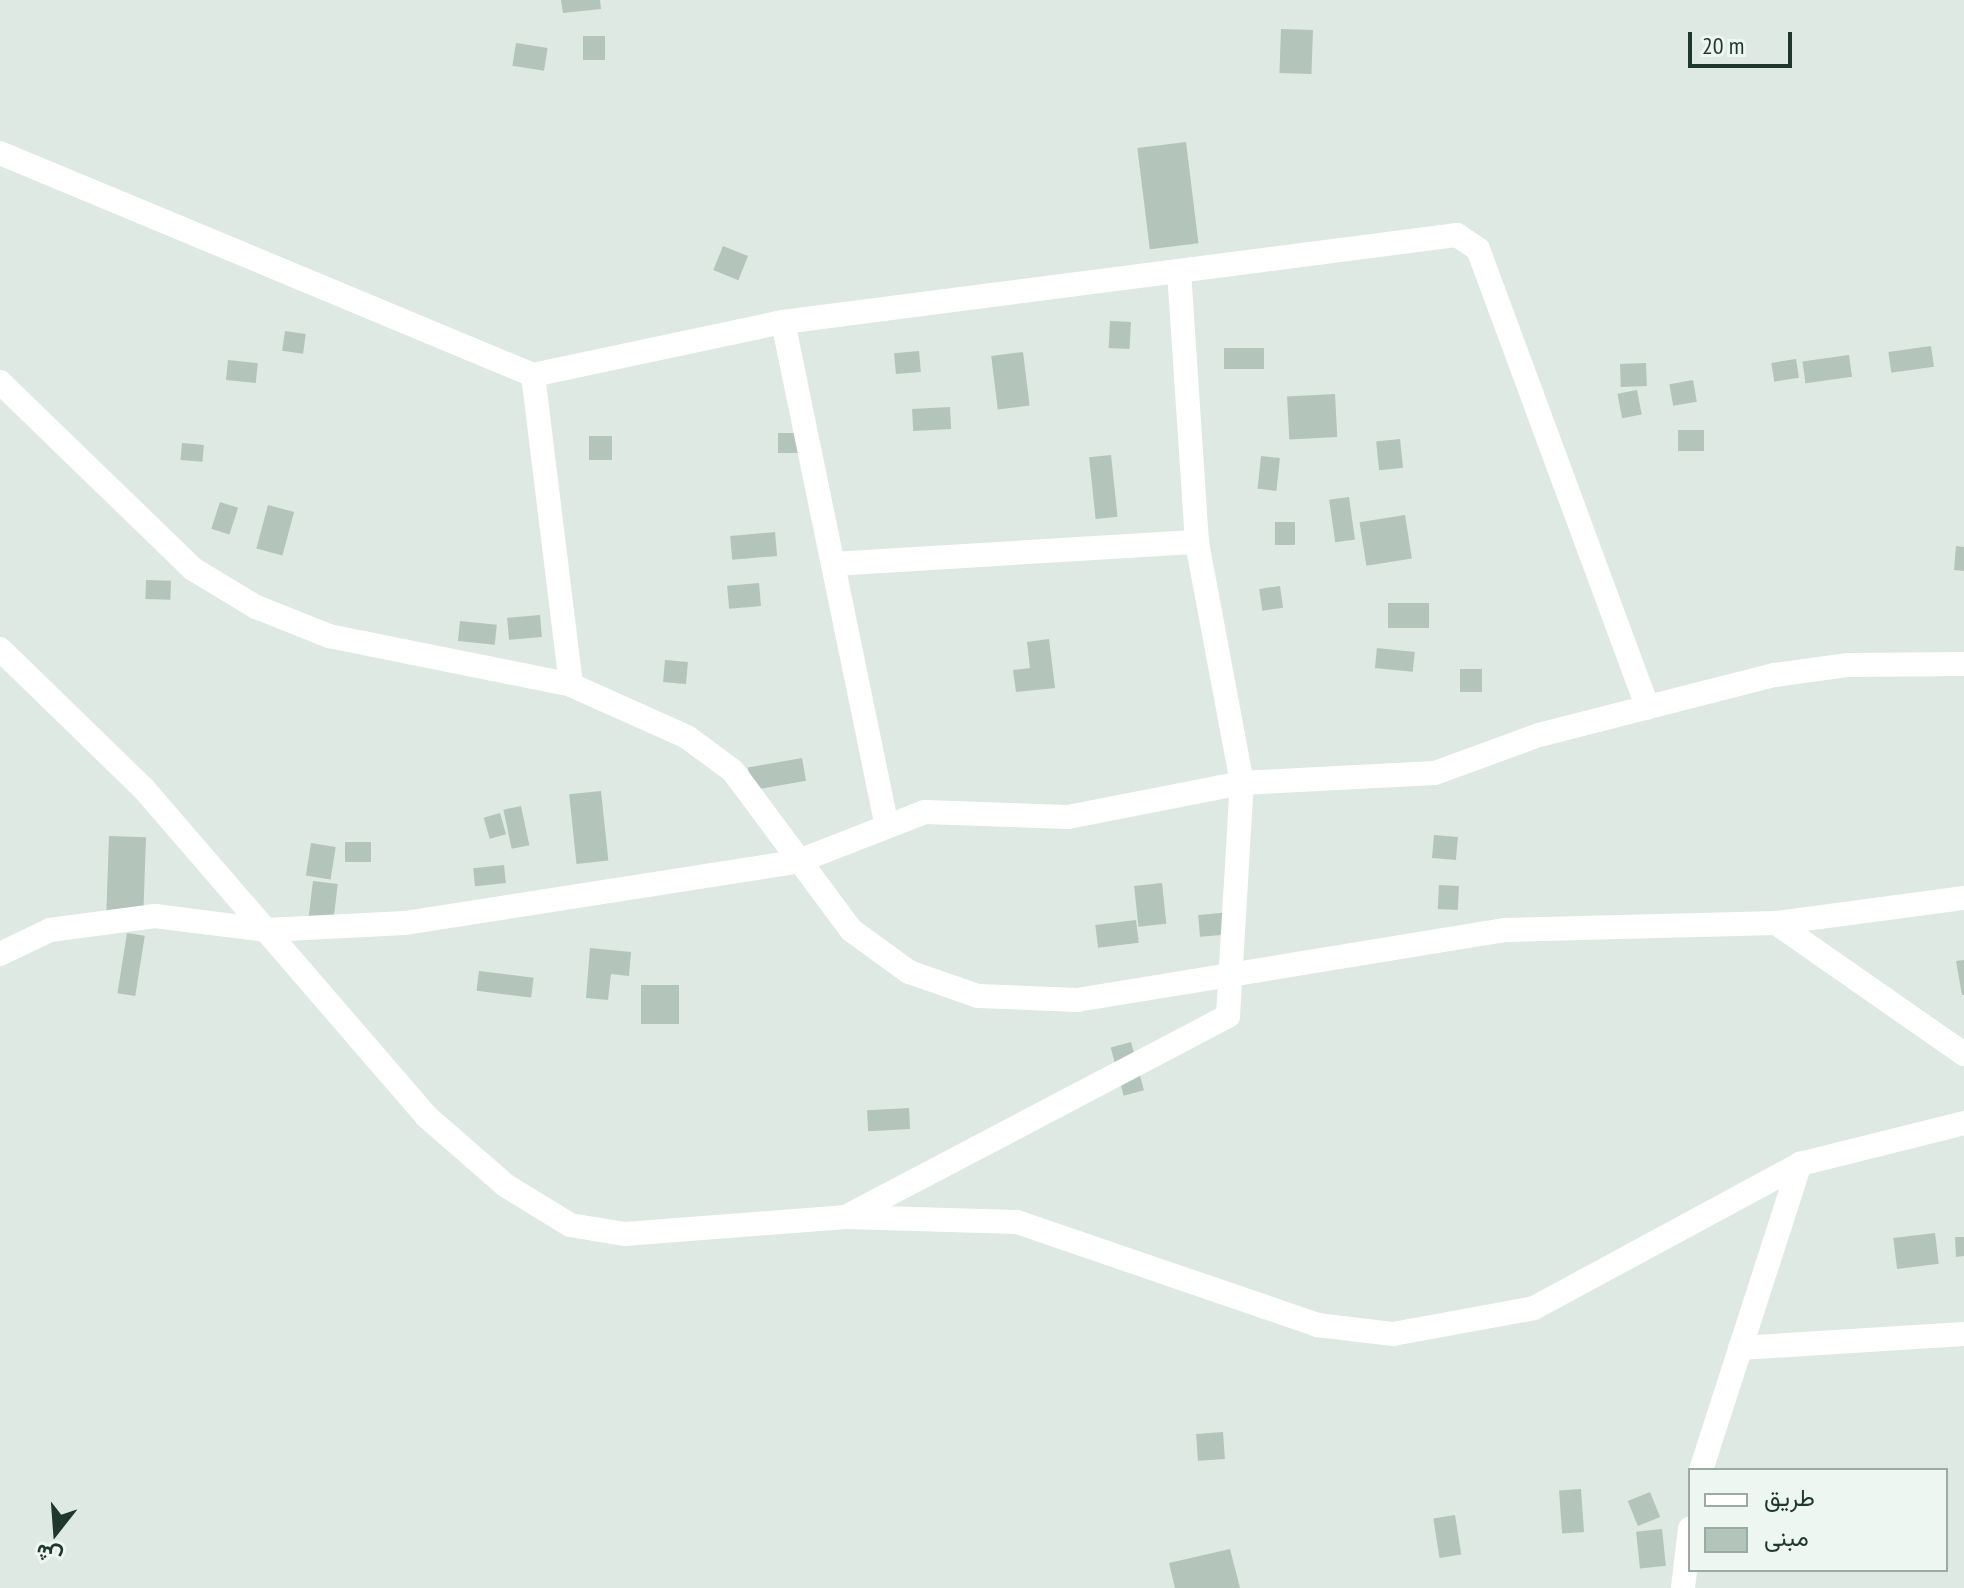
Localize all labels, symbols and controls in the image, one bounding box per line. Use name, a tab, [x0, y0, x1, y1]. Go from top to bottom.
scale bar	[1692, 16, 1796, 66]
text: 20 m	[1702, 30, 1744, 61]
legend	[1688, 1468, 1948, 1572]
text: طريق	[1764, 1482, 1815, 1513]
north arrow	[16, 1492, 96, 1572]
text: مبنى	[1764, 1522, 1809, 1553]
text: ش	[32, 1538, 66, 1572]

